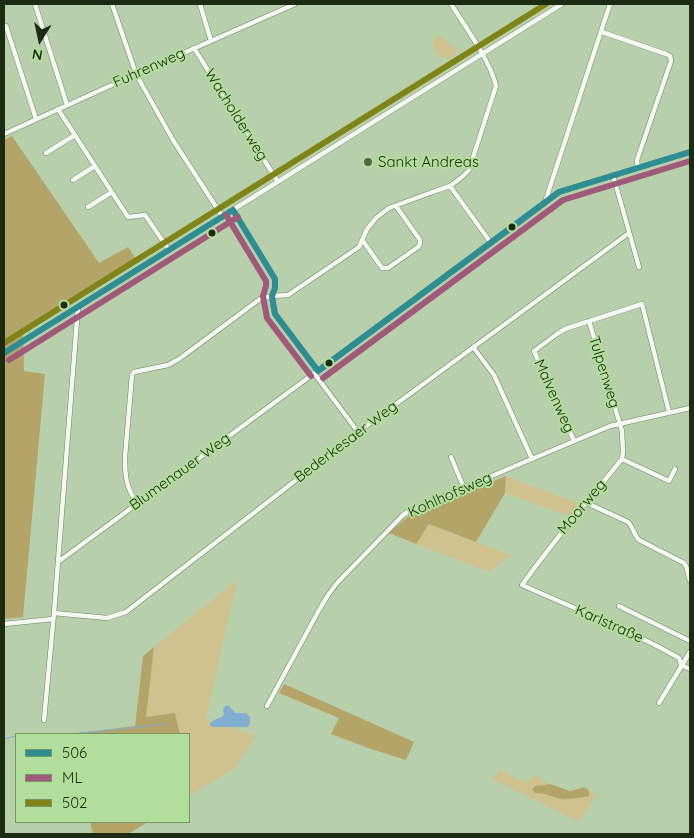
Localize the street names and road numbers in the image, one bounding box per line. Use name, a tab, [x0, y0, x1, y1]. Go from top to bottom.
street label: Fuhrenweg	[110, 44, 188, 92]
street label: Wacholderweg	[200, 66, 272, 164]
street label: Tulpenweg	[584, 334, 624, 410]
street label: Malvenweg	[530, 356, 578, 436]
street label: Bederkesaer Weg	[291, 397, 401, 487]
street label: Blumenauer Weg	[126, 429, 234, 515]
street label: Kohlhofsweg	[405, 468, 495, 522]
street label: Moorweg	[554, 476, 610, 538]
street label: Karlstraße	[572, 601, 646, 647]

